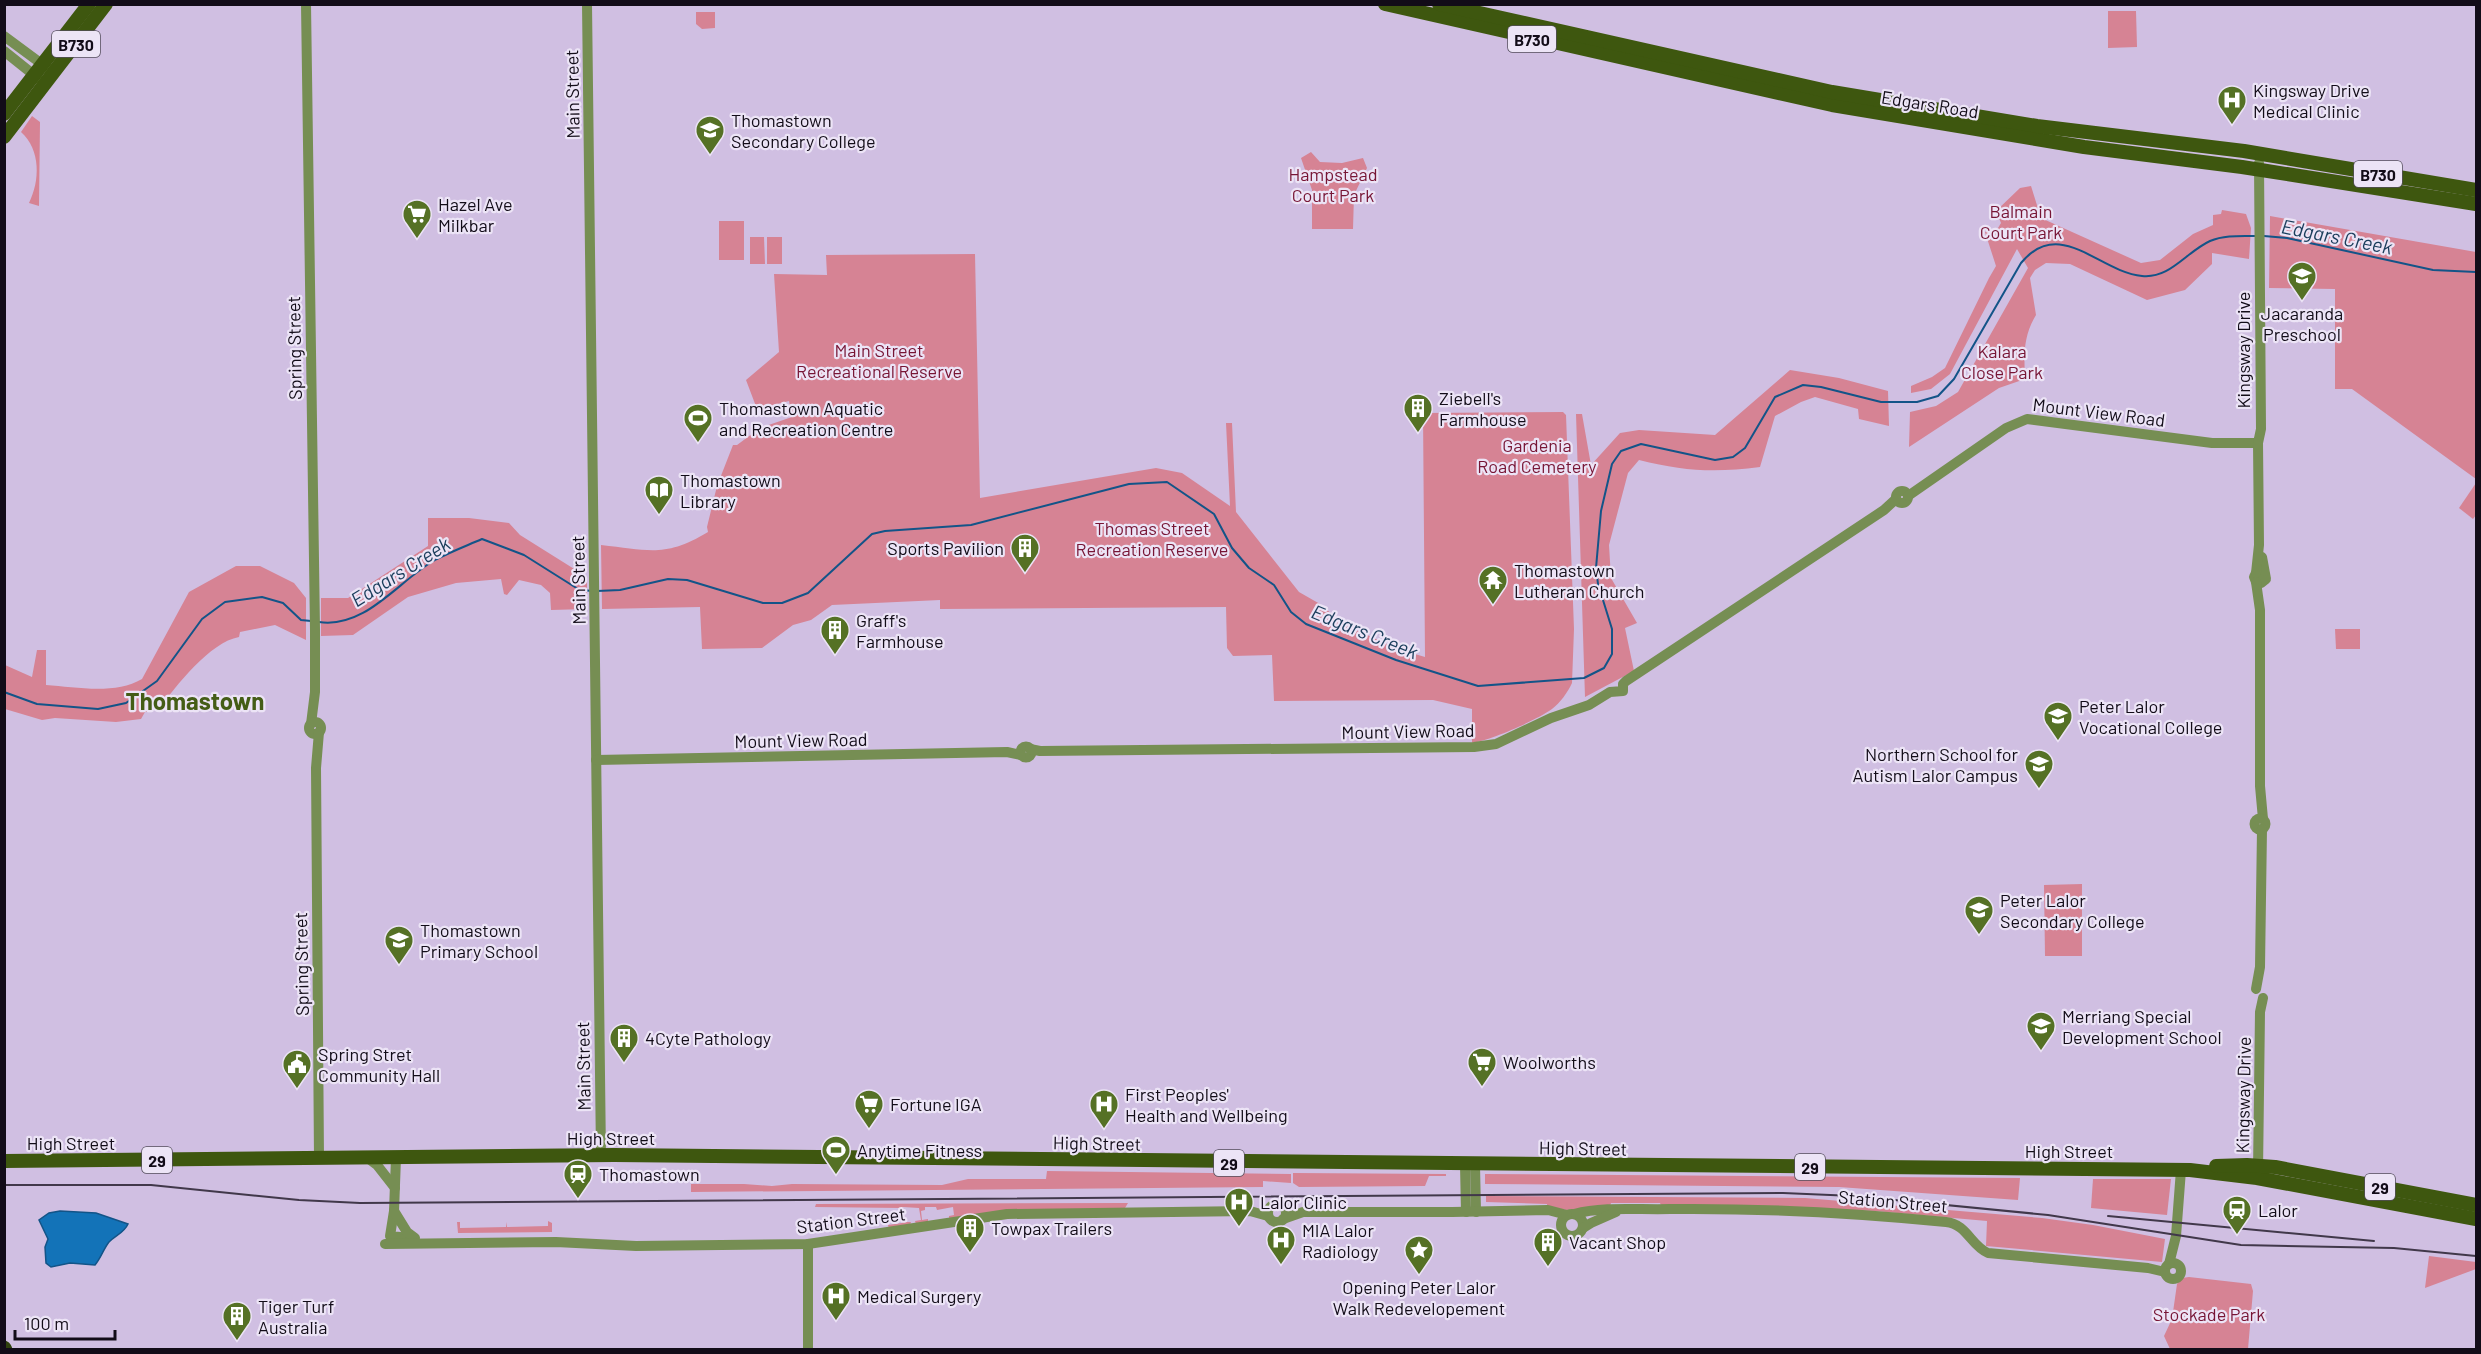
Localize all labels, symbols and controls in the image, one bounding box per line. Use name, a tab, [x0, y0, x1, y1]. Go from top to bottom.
road number: B730	[1508, 26, 1556, 52]
road number: B730	[52, 31, 100, 57]
street label: Main Street	[560, 49, 584, 139]
place label: Kingsway Drive Medical Clinic	[2253, 79, 2370, 122]
hospital icon: Kingsway Drive Medical Clinic	[2216, 84, 2248, 126]
street label: Edgars Road	[1880, 85, 1980, 123]
place label: Thomastown Secondary College	[731, 109, 876, 152]
school or university icon: Thomastown Secondary College	[694, 114, 726, 156]
road number: B730	[2354, 161, 2402, 187]
park label: Hampstead Court Park	[1288, 163, 1378, 206]
place label: Hazel Ave Milkbar	[438, 193, 513, 236]
supermarket icon: Hazel Ave Milkbar	[401, 198, 433, 240]
park label: Balmain Court Park	[1980, 200, 2062, 243]
water label: Edgars Creek	[2279, 213, 2395, 259]
school or university icon: Jacaranda Preschool	[2286, 260, 2318, 302]
street label: Kingsway Drive	[2232, 292, 2254, 408]
street label: Spring Street	[282, 296, 306, 400]
place label: Jacaranda Preschool	[2261, 302, 2343, 345]
park label: Main Street Recreational Reserve	[796, 339, 962, 382]
park label: Kalara Close Park	[1961, 340, 2043, 383]
place label: Ziebell's Farmhouse	[1439, 387, 1527, 430]
building icon: Ziebell's Farmhouse	[1402, 392, 1434, 434]
street label: Mount View Road	[2032, 393, 2166, 431]
place label: Thomastown Aquatic and Recreation Centre	[719, 397, 893, 440]
sports icon: Thomastown Aquatic and Recreation Centre	[682, 402, 714, 444]
park label: Gardenia Road Cemetery	[1477, 434, 1597, 477]
place label: Thomastown Library	[680, 469, 781, 512]
library icon: Thomastown Library	[643, 474, 675, 516]
park label: Thomas Street Recreation Reserve	[1076, 517, 1228, 560]
water label: Edgars Creek	[346, 531, 454, 611]
building icon: Sports Pavilion	[1009, 532, 1041, 574]
street label: Main Street	[566, 535, 590, 625]
place label: Sports Pavilion	[887, 537, 1004, 559]
place label: Thomastown Lutheran Church	[1514, 559, 1644, 602]
temple icon: Thomastown Lutheran Church	[1477, 564, 1509, 606]
water label: Edgars Creek	[1308, 599, 1422, 663]
place label: Graff's Farmhouse	[856, 609, 944, 652]
building icon: Graff's Farmhouse	[819, 614, 851, 656]
district label: Thomastown	[126, 686, 264, 715]
place label: Peter Lalor Vocational College	[2079, 695, 2222, 738]
school or university icon: Peter Lalor Vocational College	[2042, 700, 2074, 742]
street label: Mount View Road	[1341, 719, 1475, 743]
street label: Mount View Road	[734, 728, 868, 752]
place label: Northern School for Autism Lalor Campus	[1852, 743, 2018, 786]
school or university icon: Northern School for Autism Lalor Campus	[2023, 748, 2055, 790]
place label: Peter Lalor Secondary College	[2000, 889, 2145, 932]
school or university icon: Peter Lalor Secondary College	[1963, 894, 1995, 936]
street label: Spring Street	[289, 912, 313, 1016]
place label: Thomastown Primary School	[420, 919, 538, 962]
school or university icon: Thomastown Primary School	[383, 924, 415, 966]
place label: Merriang Special Development School	[2062, 1005, 2222, 1048]
school or university icon: Merriang Special Development School	[2025, 1010, 2057, 1052]
street label: Main Street	[571, 1021, 595, 1111]
building icon: 4Cyte Pathology	[608, 1022, 640, 1064]
place label: 4Cyte Pathology	[645, 1027, 771, 1049]
street label: Kingsway Drive	[2231, 1036, 2255, 1154]
place label: Spring Stret Community Hall	[318, 1043, 440, 1086]
supermarket icon: Woolworths	[1466, 1046, 1498, 1088]
public building icon: Spring Stret Community Hall	[281, 1048, 313, 1090]
place label: Woolworths	[1503, 1051, 1596, 1073]
place label: First Peoples' Health and Wellbeing	[1125, 1083, 1288, 1126]
supermarket icon: Fortune IGA	[853, 1088, 885, 1130]
hospital icon: First Peoples' Health and Wellbeing	[1088, 1088, 1120, 1130]
place label: Fortune IGA	[890, 1093, 982, 1115]
street label: High Street	[567, 1127, 655, 1149]
street label: High Street	[1053, 1131, 1141, 1155]
street label: High Street	[27, 1132, 115, 1154]
sports icon: Anytime Fitness	[820, 1134, 852, 1176]
street label: High Street	[1539, 1136, 1627, 1160]
place label: Anytime Fitness	[857, 1139, 982, 1161]
street label: High Street	[2025, 1140, 2113, 1162]
road number: 29	[142, 1147, 172, 1173]
road number: 29	[1214, 1150, 1244, 1176]
road number: 29	[1795, 1154, 1825, 1180]
station icon: Thomastown	[562, 1158, 594, 1200]
place label: Thomastown	[599, 1163, 700, 1185]
road number: 29	[2365, 1174, 2395, 1200]
street label: Station Street	[1837, 1185, 1949, 1217]
hospital icon: Lalor Clinic	[1223, 1186, 1255, 1228]
place label: Lalor Clinic	[1260, 1191, 1347, 1213]
station icon: Lalor	[2221, 1194, 2253, 1236]
place label: Lalor	[2258, 1199, 2298, 1221]
street label: Station Street	[795, 1202, 907, 1238]
building icon: Towpax Trailers	[954, 1212, 986, 1254]
place label: Towpax Trailers	[991, 1217, 1112, 1239]
place label: MIA Lalor Radiology	[1302, 1219, 1378, 1262]
hospital icon: MIA Lalor Radiology	[1265, 1224, 1297, 1266]
building icon: Vacant Shop	[1532, 1226, 1564, 1268]
place label: Vacant Shop	[1569, 1231, 1666, 1253]
place icon: Opening Peter Lalor Walk Redevelopement	[1403, 1234, 1435, 1276]
place label: Opening Peter Lalor Walk Redevelopement	[1333, 1276, 1505, 1319]
hospital icon: Medical Surgery	[820, 1280, 852, 1322]
place label: Medical Surgery	[857, 1285, 981, 1307]
place label: Tiger Turf Australia	[258, 1295, 334, 1338]
building icon: Tiger Turf Australia	[221, 1300, 253, 1342]
scale bar	[15, 1303, 116, 1341]
park label: Stockade Park	[2153, 1303, 2265, 1325]
text: 100 m	[24, 1312, 69, 1334]

